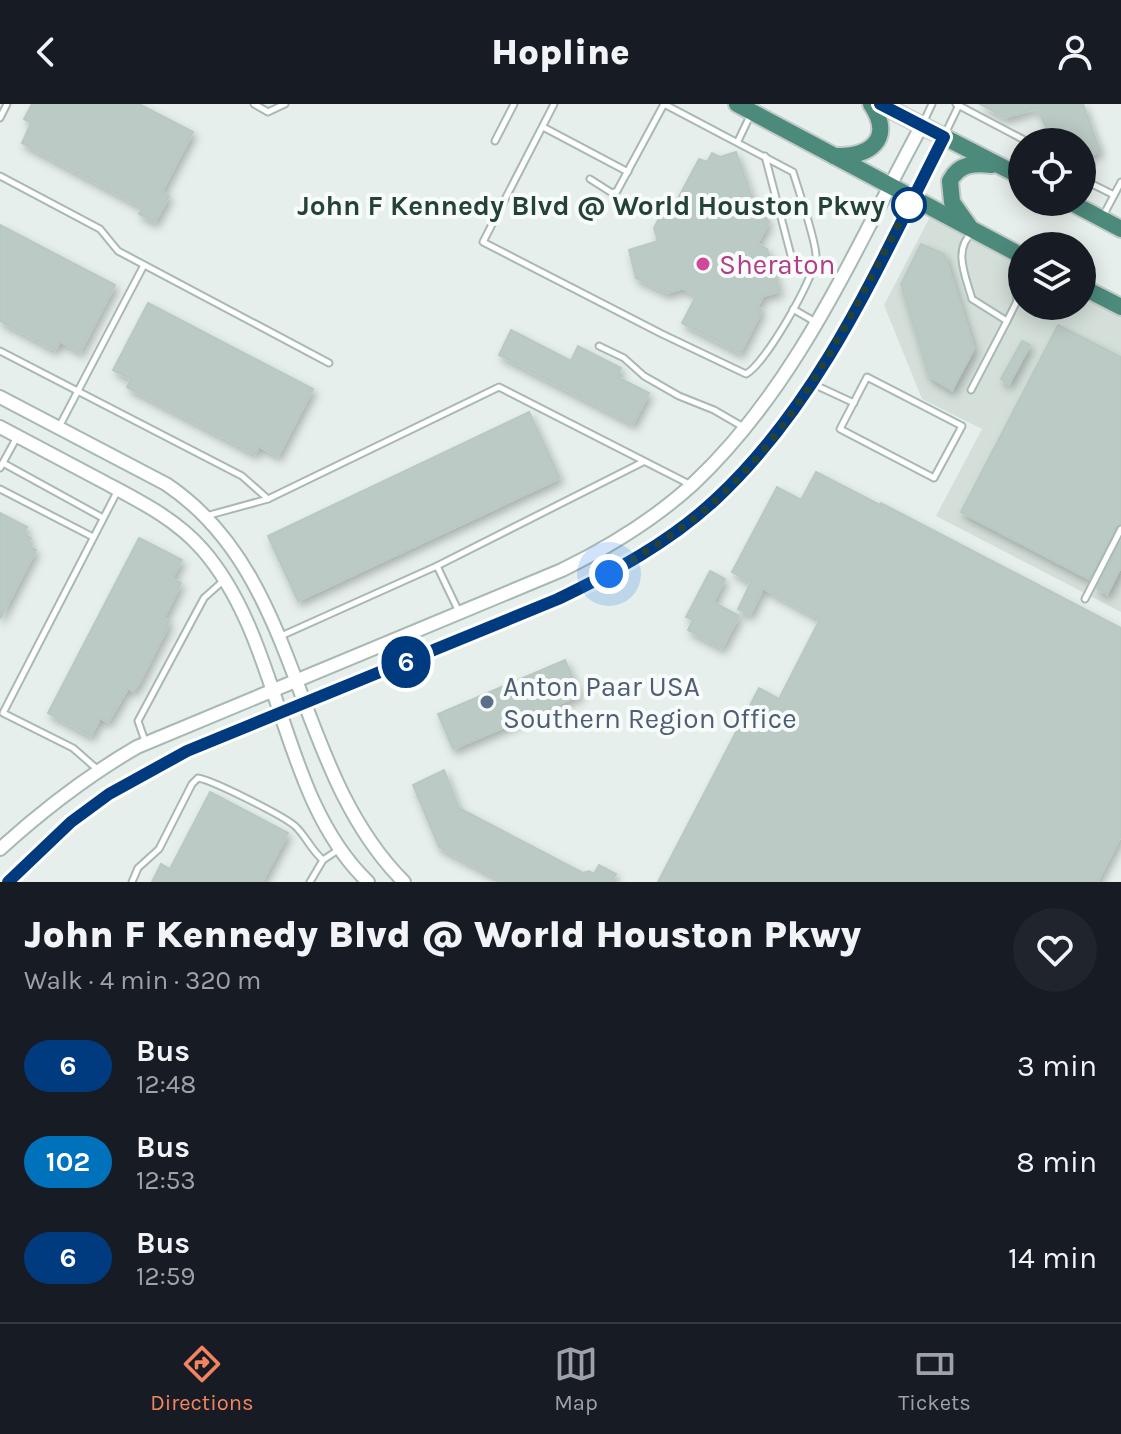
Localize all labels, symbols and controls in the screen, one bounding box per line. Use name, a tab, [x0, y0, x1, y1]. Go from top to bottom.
icon: back	[24, 30, 68, 74]
icon: person	[1053, 30, 1097, 74]
text: Hopline	[491, 31, 630, 73]
map controls	[1008, 128, 1096, 320]
button: locate	[1008, 128, 1096, 216]
marker: John F Kennedy Blvd @ World Houston Pkwy	[892, 188, 926, 222]
place label: John F Kennedy Blvd @ World Houston Pkwy	[297, 189, 885, 222]
button: layers	[1008, 232, 1096, 320]
place label: Sheraton	[719, 248, 835, 281]
marker: Sheraton	[694, 255, 712, 273]
your location	[589, 554, 629, 594]
line badge: 6	[380, 636, 432, 688]
text: 6	[398, 645, 415, 678]
place label: Anton Paar USA Southern Region Office	[503, 670, 797, 735]
marker: Anton Paar USA Southern Region Office	[478, 693, 496, 711]
button: heart	[1013, 908, 1097, 992]
text: John F Kennedy Blvd @ World Houston Pkwy	[24, 912, 861, 957]
text: Walk · 4 min · 320 m	[24, 965, 261, 996]
text: Bus	[136, 1033, 190, 1069]
text: 3 min	[1017, 1048, 1097, 1084]
text: 6	[60, 1049, 77, 1082]
text: 12:48	[136, 1069, 196, 1100]
text: Bus	[136, 1129, 190, 1165]
text: 8 min	[1016, 1144, 1097, 1180]
text: 102	[46, 1145, 90, 1178]
text: 12:53	[136, 1165, 196, 1196]
text: Bus	[136, 1225, 190, 1261]
text: 14 min	[1008, 1240, 1097, 1276]
text: 6	[60, 1241, 77, 1274]
text: 12:59	[136, 1261, 195, 1292]
tab: Directions	[150, 1342, 254, 1416]
tab: Map	[554, 1342, 598, 1416]
tab: Tickets	[898, 1342, 971, 1416]

